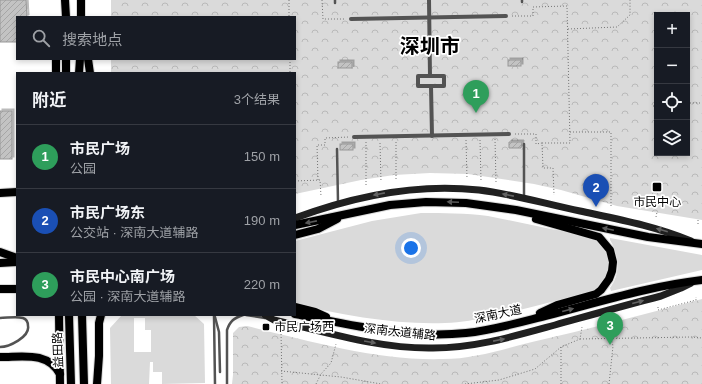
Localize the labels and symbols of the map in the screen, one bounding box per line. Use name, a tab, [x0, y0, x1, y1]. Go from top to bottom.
district label: 深圳市	[400, 35, 460, 57]
pin: 1	[463, 80, 489, 113]
pin: 2	[583, 174, 609, 207]
marker: 市民中心	[651, 181, 663, 193]
one-way arrow	[372, 191, 385, 197]
one-way arrow	[501, 192, 514, 198]
place label: 市民中心	[633, 195, 681, 209]
one-way arrow	[446, 199, 459, 205]
one-way arrow	[305, 219, 317, 225]
one-way arrow	[602, 226, 614, 232]
one-way arrow	[655, 227, 667, 233]
your location	[401, 238, 421, 258]
one-way arrow	[632, 299, 644, 305]
street label: 深南大道	[473, 302, 523, 326]
one-way arrow	[562, 307, 574, 313]
pin: 3	[597, 312, 623, 345]
place label: 市民广场西	[274, 320, 334, 334]
street label: 深南大道辅路	[363, 321, 437, 343]
marker: 市民广场西	[261, 322, 271, 332]
street label: 益田路	[50, 332, 66, 368]
one-way arrow	[493, 336, 505, 342]
one-way arrow	[364, 339, 376, 345]

